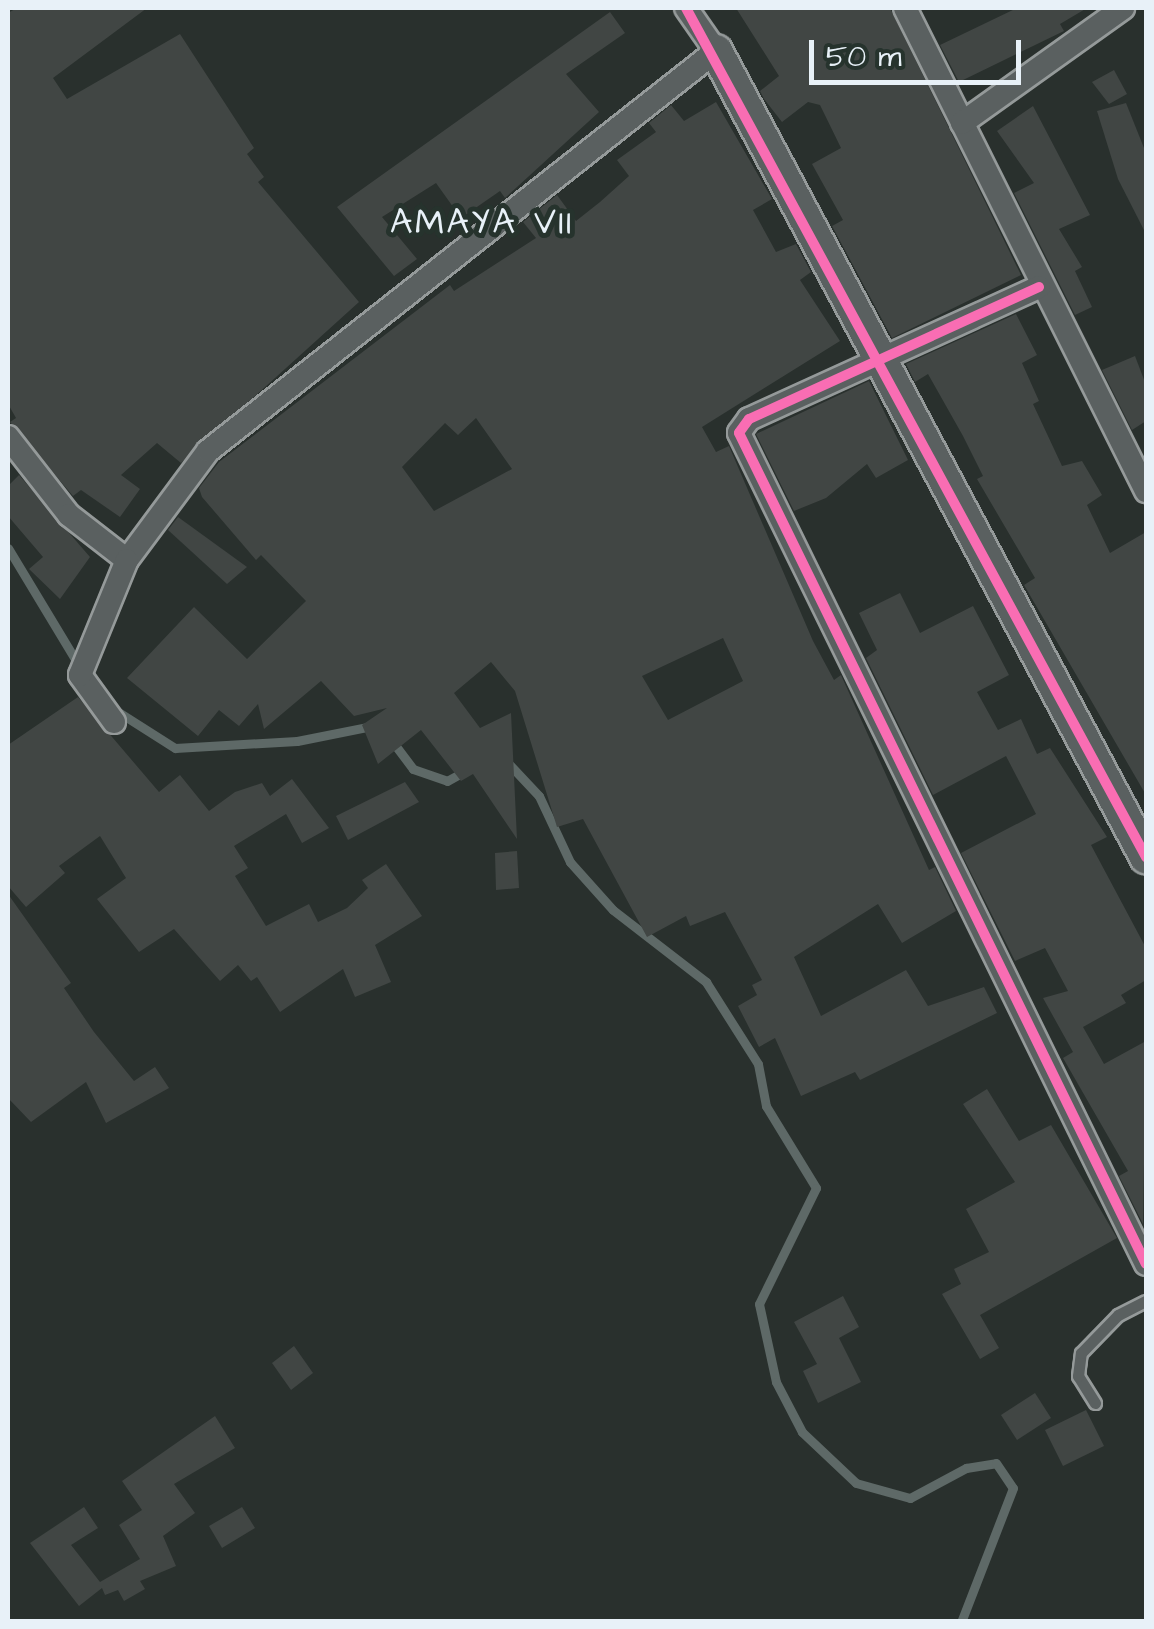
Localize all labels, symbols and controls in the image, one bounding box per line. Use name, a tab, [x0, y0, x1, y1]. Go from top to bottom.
scale bar	[814, 20, 1026, 82]
text: 50 m	[826, 36, 902, 78]
district label: AMAYA VII	[390, 202, 574, 244]

